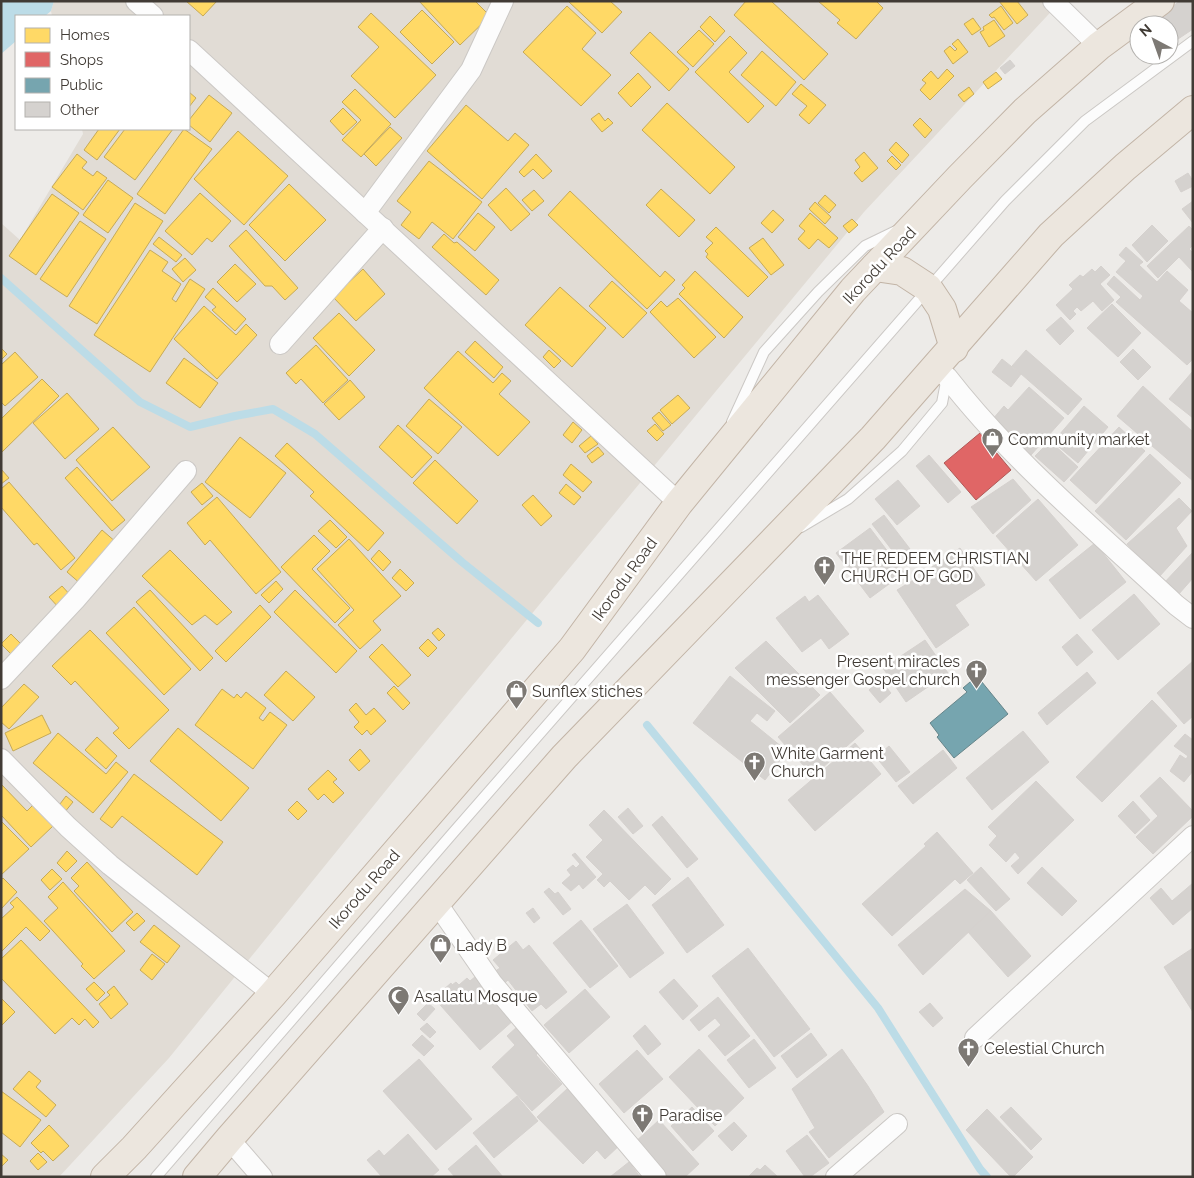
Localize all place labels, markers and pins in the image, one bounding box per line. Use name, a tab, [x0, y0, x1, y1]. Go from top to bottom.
shop icon: Community market	[980, 427, 1004, 458]
place label: Community market	[1008, 430, 1150, 449]
place label: THE REDEEM CHRISTIAN CHURCH OF GOD	[841, 549, 1029, 586]
church icon: THE REDEEM CHRISTIAN CHURCH OF GOD	[813, 555, 837, 586]
place label: Present miracles messenger Gospel church	[766, 652, 960, 689]
church icon: Present miracles messenger Gospel church	[964, 658, 988, 689]
shop icon: Sunflex stiches	[504, 679, 528, 710]
place label: Sunflex stiches	[532, 682, 643, 701]
place label: White Garment Church	[771, 744, 884, 781]
church icon: White Garment Church	[743, 750, 767, 781]
shop icon: Lady B	[428, 933, 452, 964]
place label: Lady B	[456, 936, 507, 955]
mosque icon: Asallatu Mosque	[386, 984, 410, 1015]
place label: Asallatu Mosque	[414, 987, 537, 1006]
church icon: Celestial Church	[956, 1036, 980, 1067]
place label: Celestial Church	[984, 1039, 1105, 1058]
church icon: Paradise	[631, 1103, 655, 1134]
place label: Paradise	[659, 1106, 722, 1125]

